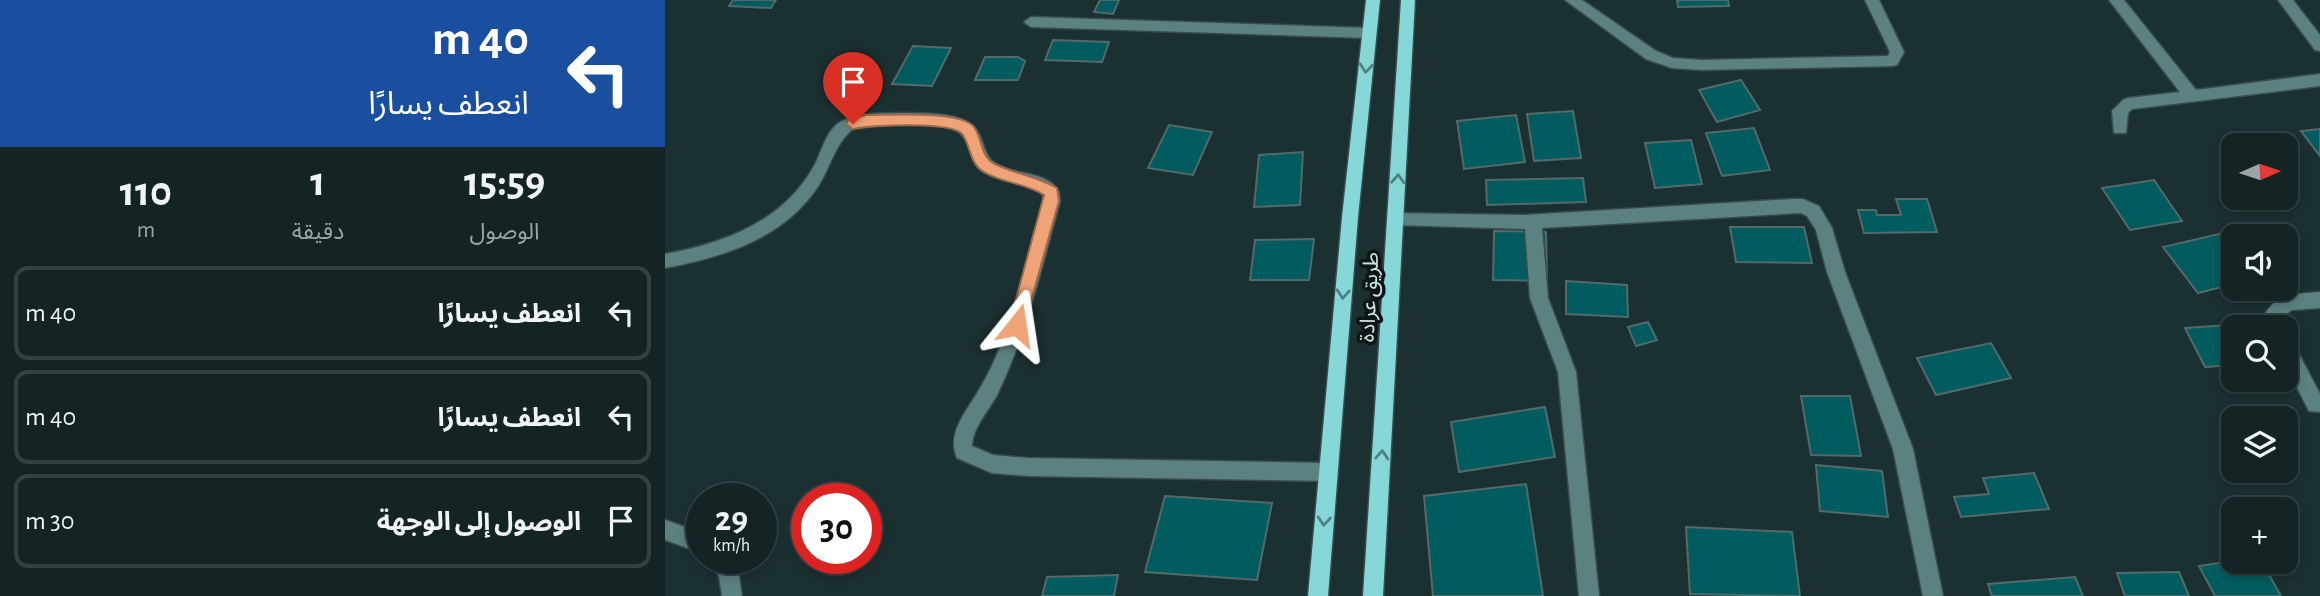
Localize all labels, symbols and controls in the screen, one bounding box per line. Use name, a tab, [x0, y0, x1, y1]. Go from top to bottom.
text: 40 m	[432, 15, 529, 64]
icon: left	[553, 28, 644, 119]
pin	[823, 52, 883, 124]
one-way arrow	[1358, 62, 1373, 74]
icon: arrive	[834, 63, 872, 101]
text: انعطف يسارًا	[368, 88, 529, 120]
north arrow	[2221, 133, 2298, 210]
map controls	[2221, 133, 2298, 574]
text: 1	[310, 161, 325, 203]
text: 15:59	[464, 161, 545, 203]
text: 110	[120, 171, 172, 213]
one-way arrow	[1391, 173, 1406, 184]
text: m	[137, 219, 155, 242]
text: دقيقة	[292, 221, 344, 244]
text: الوصول	[470, 221, 540, 244]
button: sound	[2221, 224, 2298, 301]
street label: طريق عرادة	[1357, 251, 1384, 343]
position arrow	[980, 288, 1054, 362]
one-way arrow	[1336, 289, 1351, 300]
icon: left	[602, 294, 640, 332]
text: 40 m	[25, 300, 76, 326]
text: انعطف يسارًا	[437, 301, 581, 327]
button: search	[2221, 315, 2298, 392]
icon: left	[602, 398, 640, 436]
text: 40 m	[25, 404, 76, 430]
text: انعطف يسارًا	[437, 405, 581, 431]
button: layers	[2221, 406, 2298, 483]
one-way arrow	[1374, 449, 1389, 460]
speed limit sign: 30	[791, 483, 882, 574]
button: +	[2221, 497, 2298, 574]
icon: arrive	[602, 502, 640, 540]
text: 29	[715, 502, 748, 537]
text: 30 m	[25, 508, 75, 534]
text: الوصول إلى الوجهة	[377, 509, 581, 535]
one-way arrow	[1317, 516, 1332, 527]
text: km/h	[713, 537, 750, 555]

